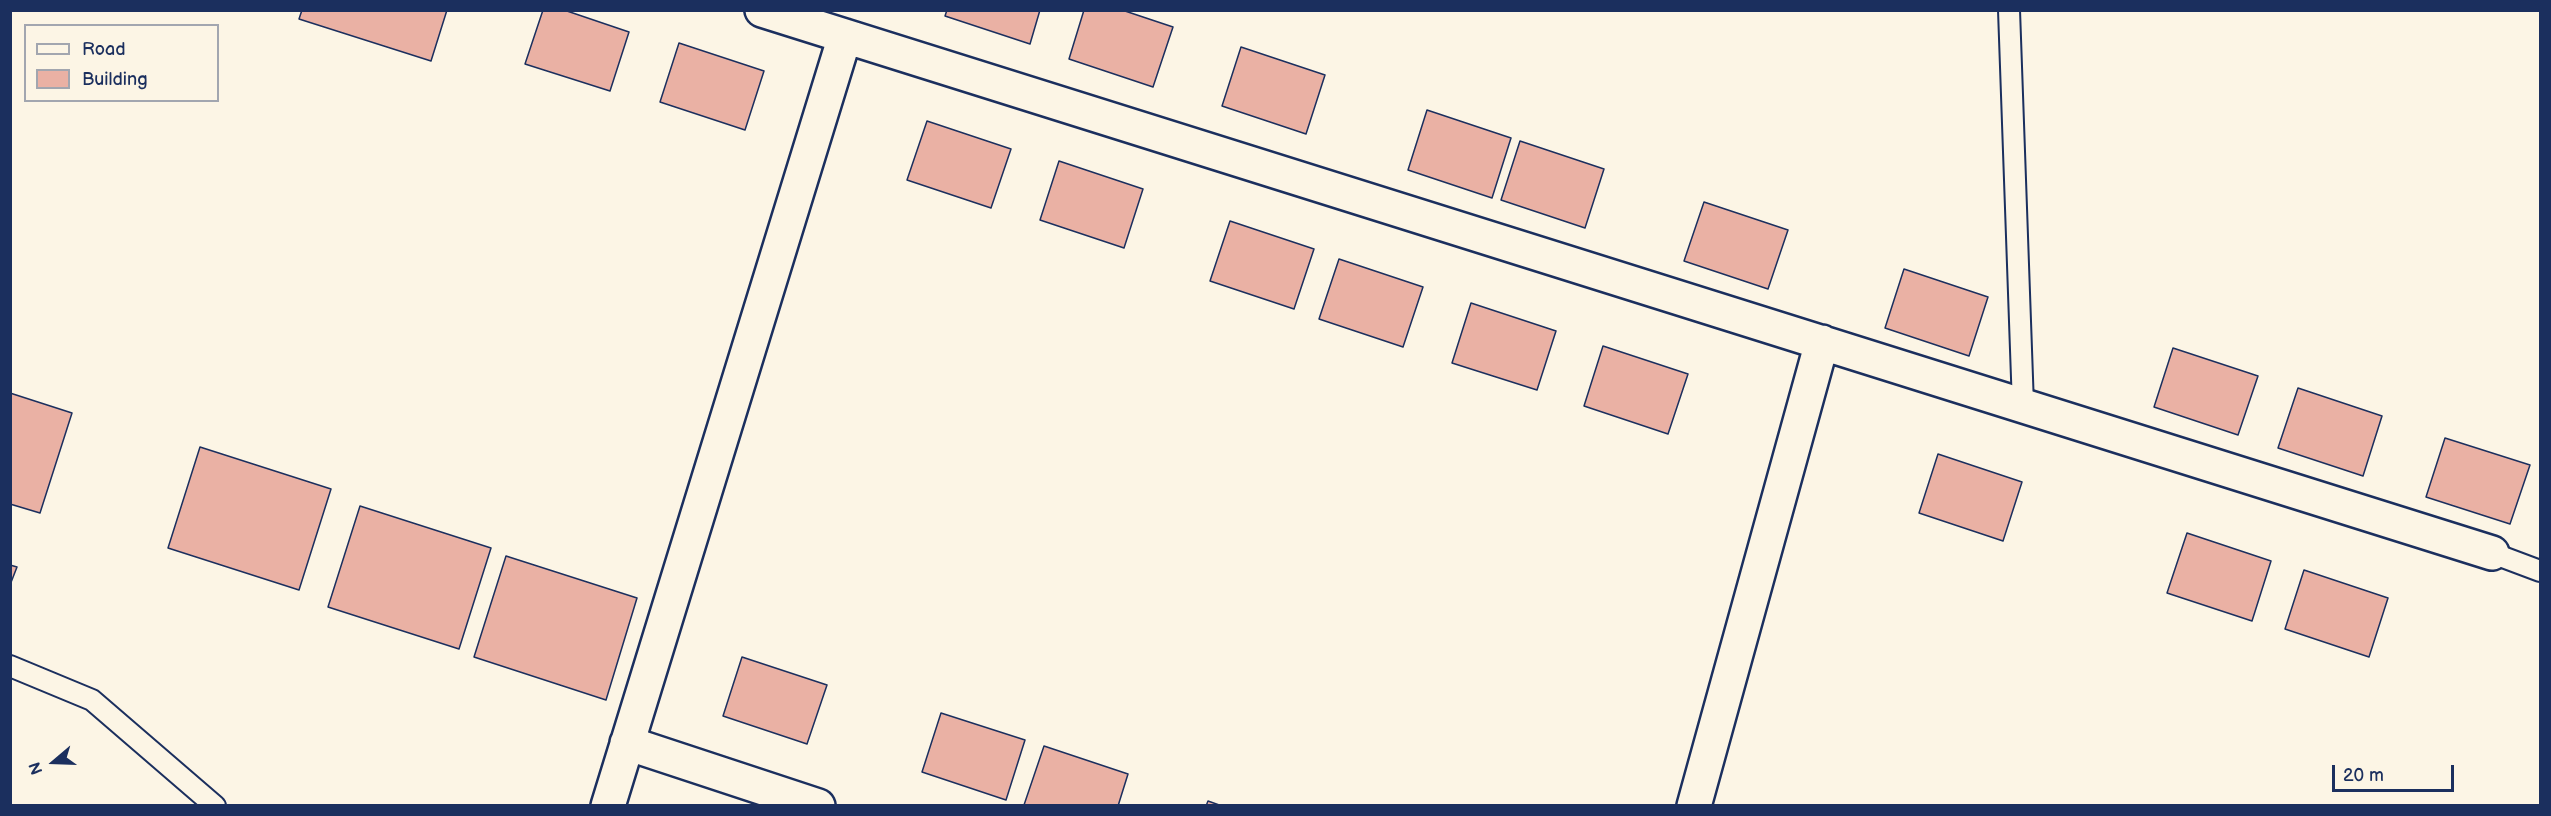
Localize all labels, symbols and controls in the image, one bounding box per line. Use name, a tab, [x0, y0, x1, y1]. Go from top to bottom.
legend	[24, 24, 219, 102]
text: Road	[82, 39, 126, 60]
text: Building	[82, 69, 148, 90]
north arrow	[24, 732, 84, 792]
scale bar	[2335, 753, 2456, 791]
text: N	[26, 759, 47, 777]
text: 20 m	[2343, 765, 2384, 786]

